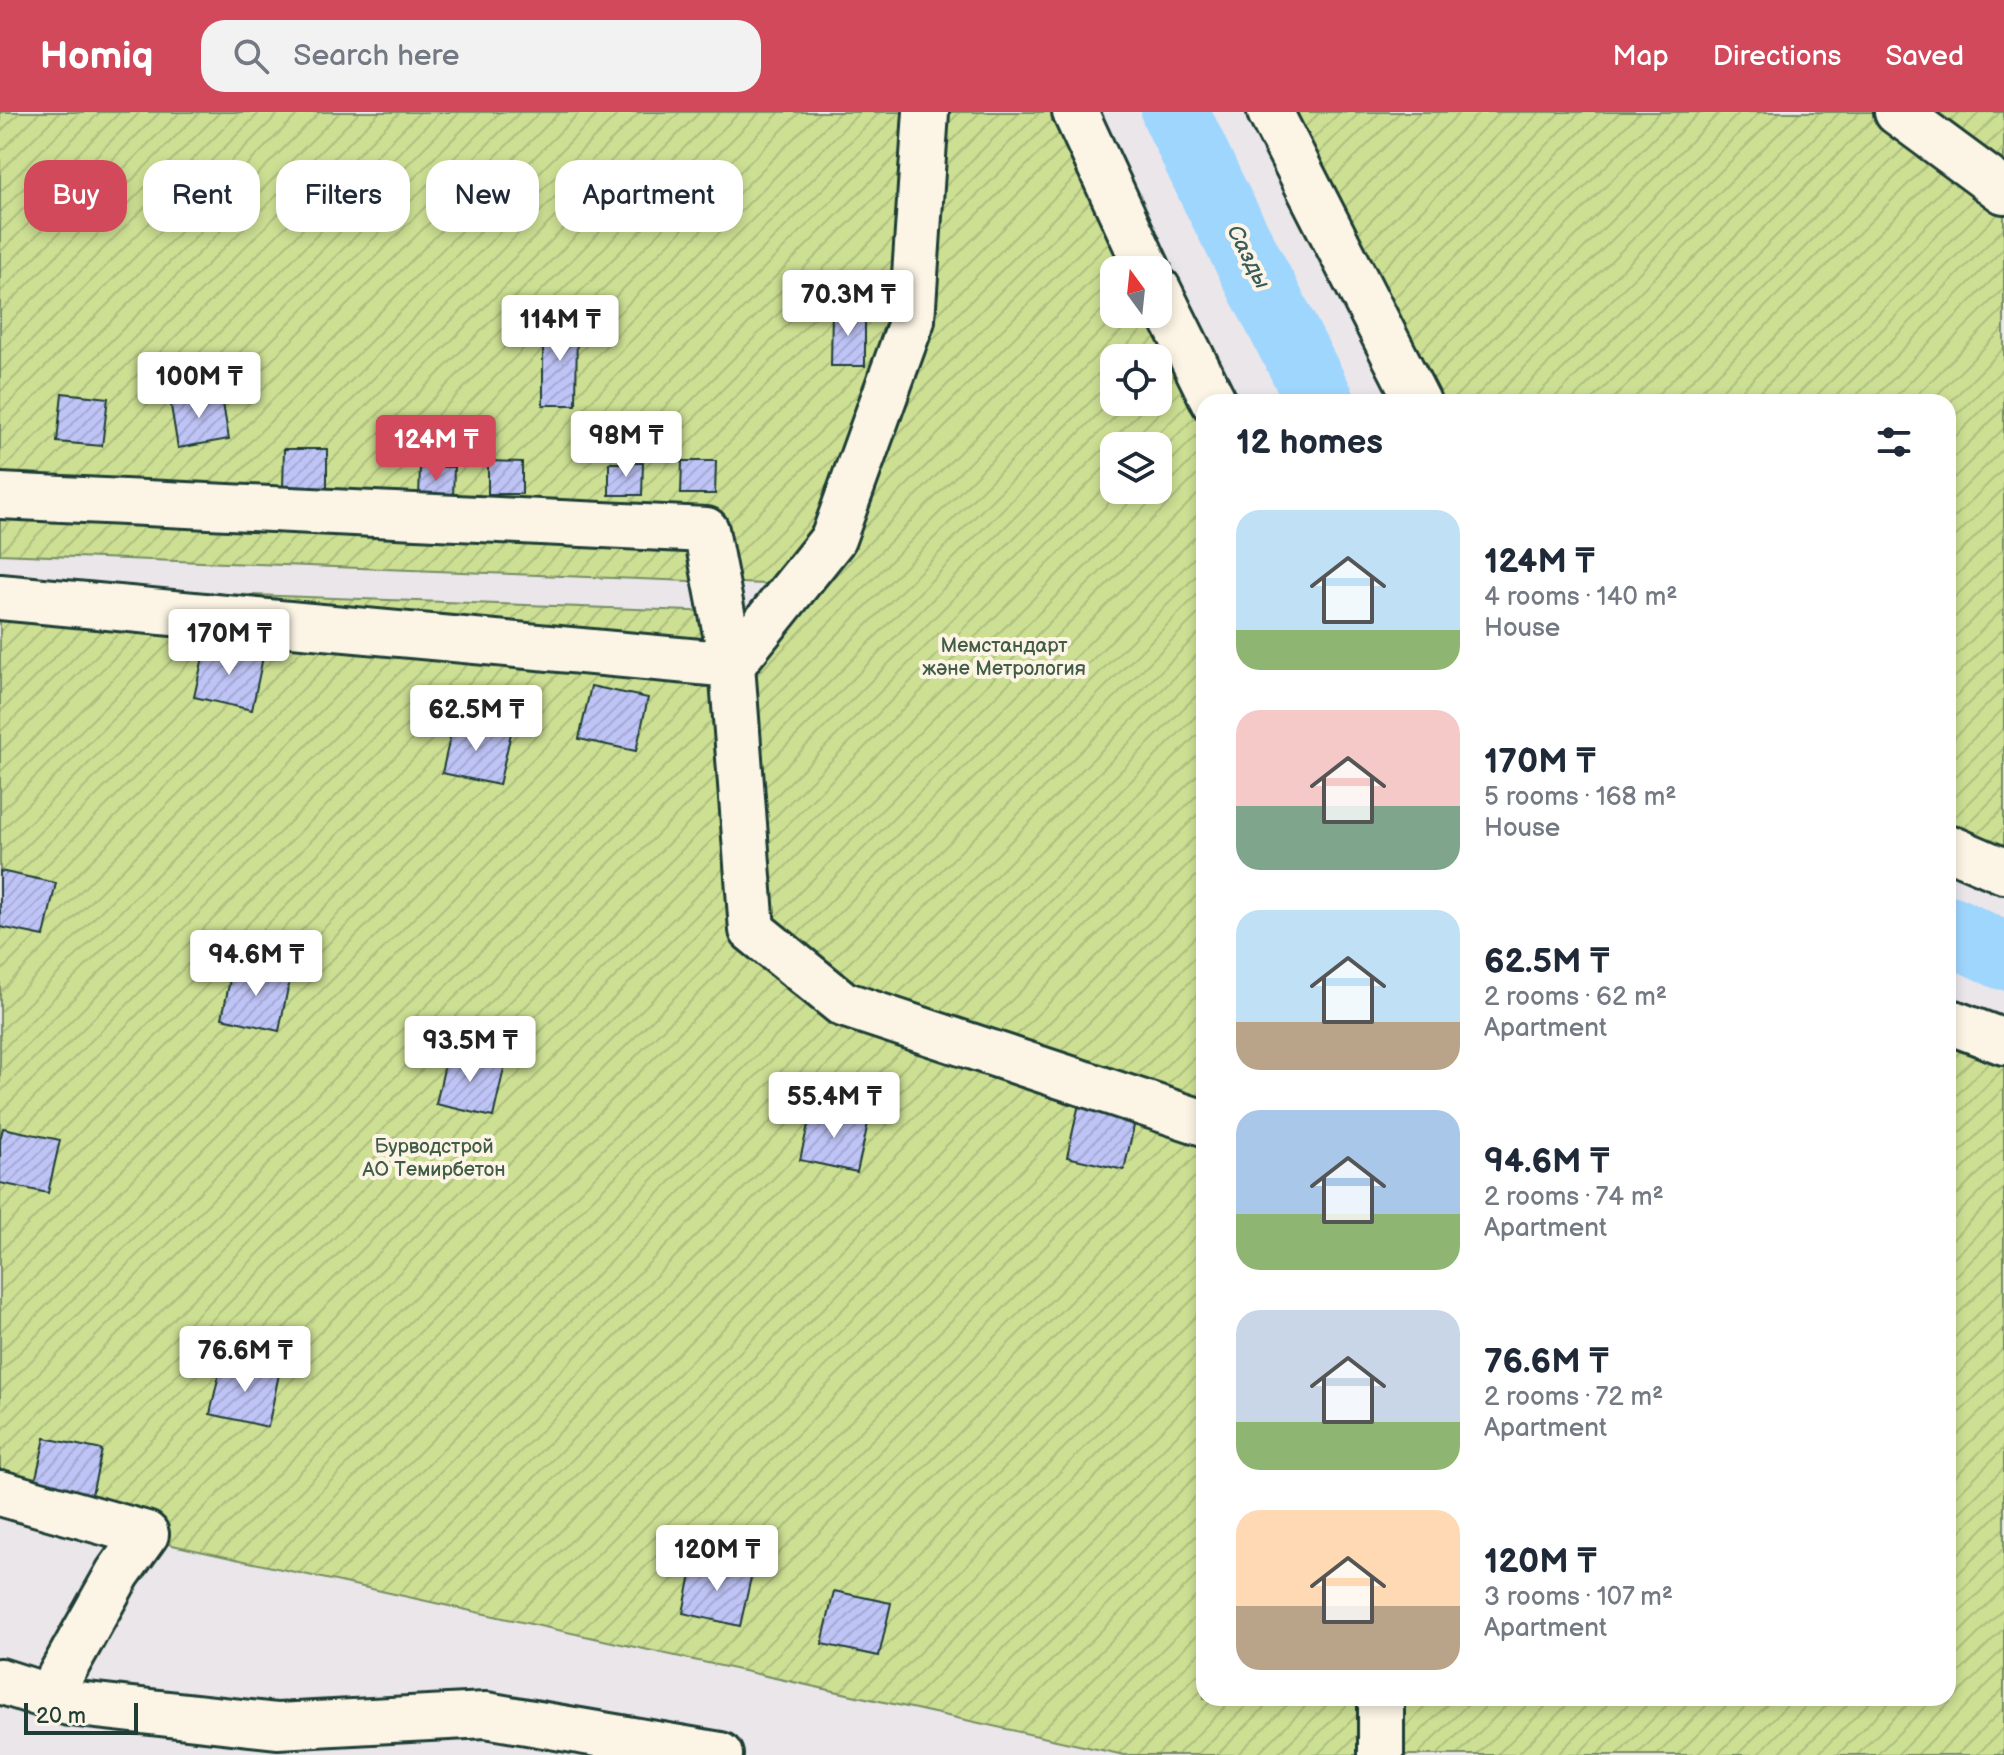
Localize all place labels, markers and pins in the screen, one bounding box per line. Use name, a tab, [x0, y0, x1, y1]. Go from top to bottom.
pin: 70.3M ₸	[774, 270, 922, 338]
pin: 114M ₸	[495, 295, 625, 363]
pin: 100M ₸	[134, 352, 264, 420]
pin: 98M ₸	[570, 411, 682, 479]
pin: 124M ₸	[371, 415, 501, 483]
pin: 170M ₸	[164, 609, 294, 677]
pin: 62.5M ₸	[402, 685, 550, 753]
pin: 94.6M ₸	[182, 930, 330, 998]
pin: 93.5M ₸	[396, 1016, 544, 1084]
pin: 55.4M ₸	[760, 1072, 908, 1140]
pin: 76.6M ₸	[171, 1326, 319, 1394]
pin: 120M ₸	[652, 1525, 782, 1593]

